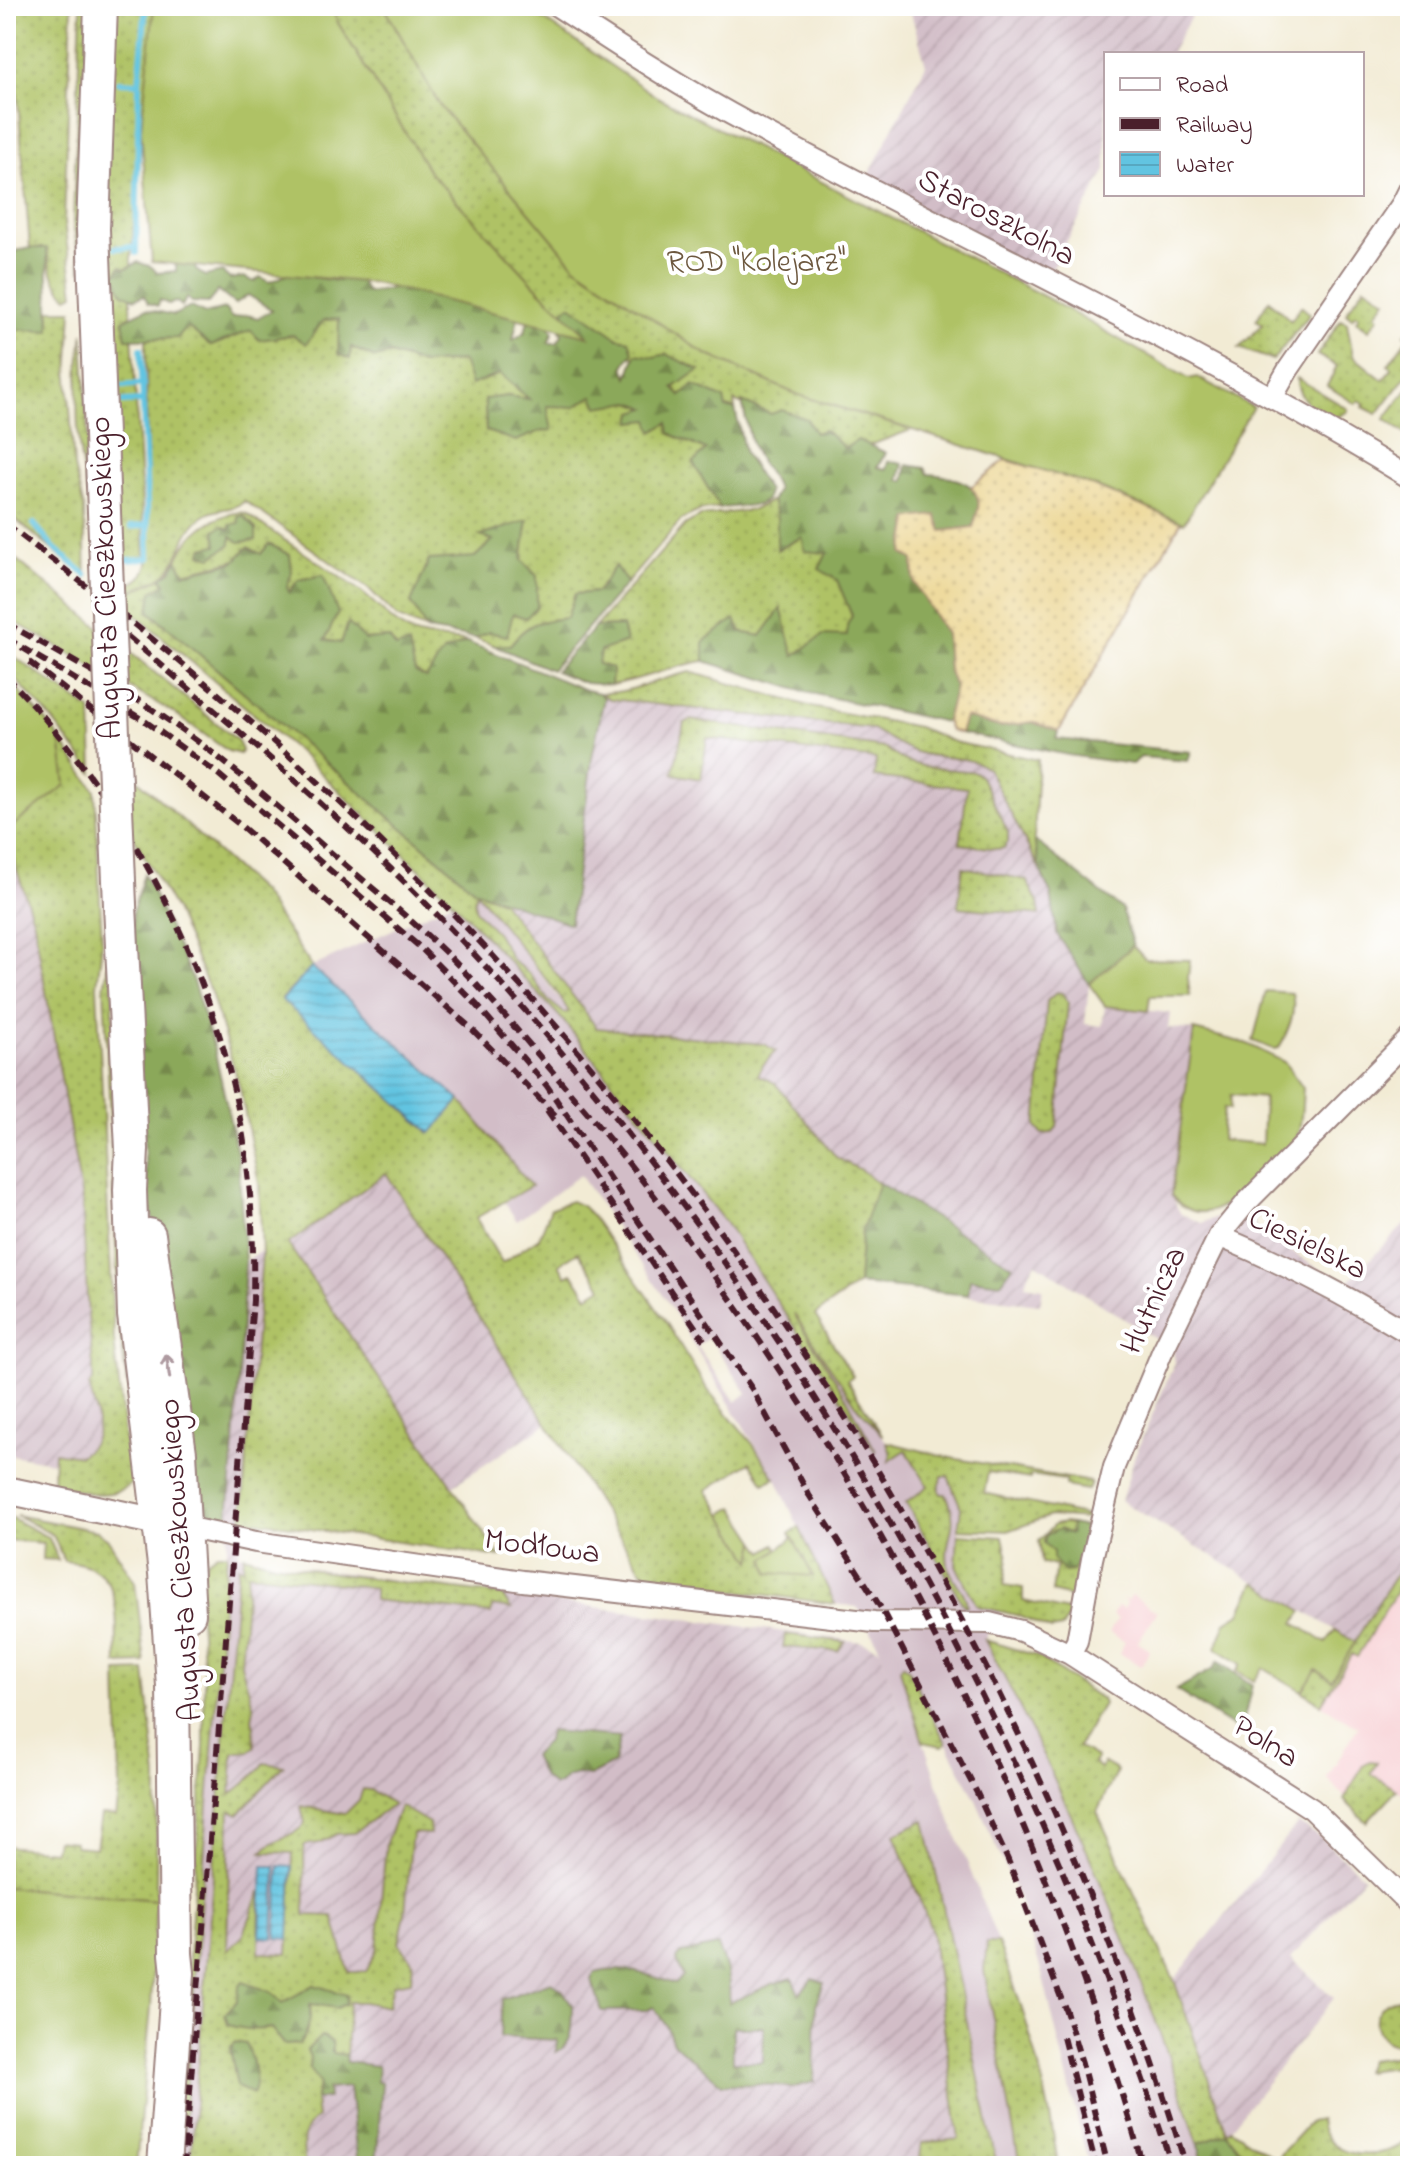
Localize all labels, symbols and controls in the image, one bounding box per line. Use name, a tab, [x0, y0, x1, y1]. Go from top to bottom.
legend	[1104, 52, 1364, 196]
text: Road	[1176, 69, 1229, 104]
text: Railway	[1176, 109, 1253, 145]
text: Water	[1176, 149, 1234, 184]
street label: Staroszkolna	[909, 158, 1083, 280]
park label: ROD "Kolejarz"	[666, 240, 846, 287]
street label: Augusta Cieszkowskiego	[78, 416, 136, 740]
street label: Ciesielska	[1240, 1196, 1374, 1294]
street label: Hutnicza	[1110, 1239, 1200, 1363]
one-way arrow	[160, 1354, 175, 1380]
street label: Augusta Cieszkowskiego	[147, 1397, 217, 1723]
street label: Modłowa	[481, 1518, 603, 1578]
street label: Polna	[1223, 1704, 1307, 1782]

